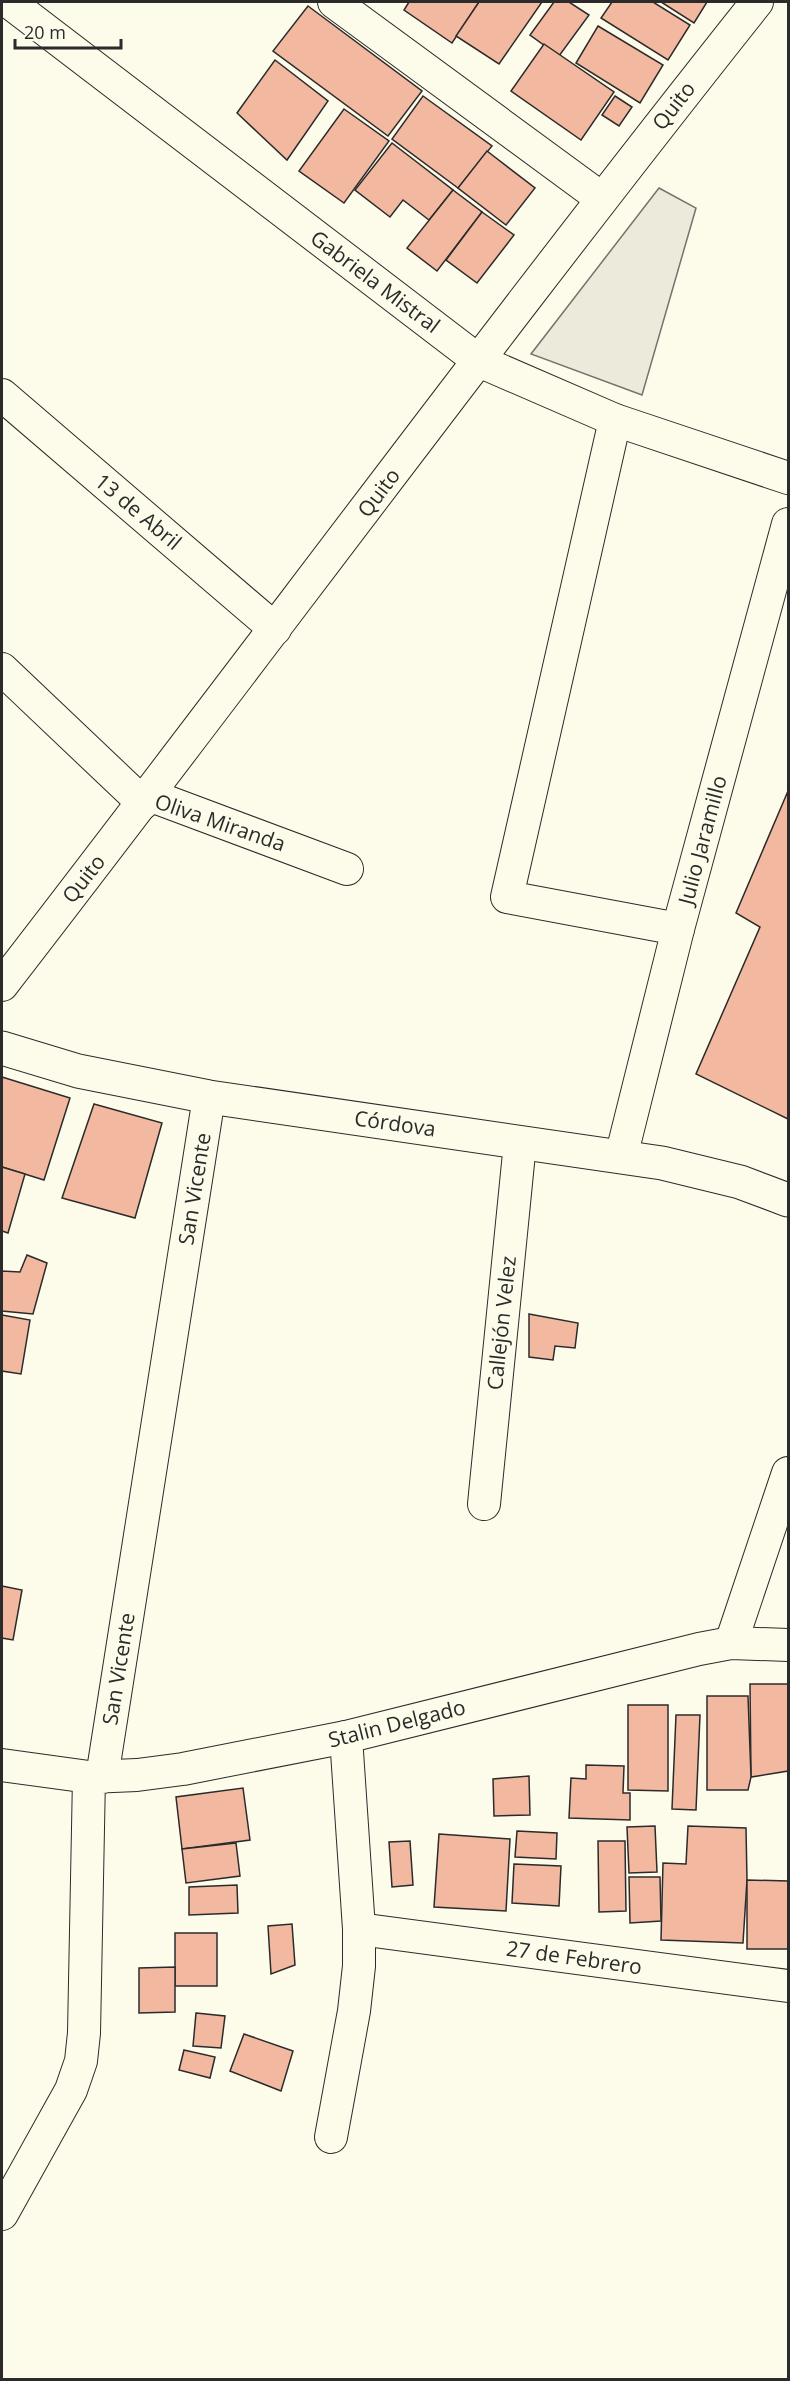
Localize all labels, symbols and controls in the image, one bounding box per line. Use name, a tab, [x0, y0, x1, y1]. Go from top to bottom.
scale bar	[15, 12, 122, 50]
text: 20 m	[24, 20, 66, 44]
street label: Quito	[645, 75, 701, 136]
street label: Gabriela Mistral	[305, 223, 446, 339]
street label: Quito	[351, 462, 406, 523]
street label: 13 de Abril	[89, 467, 188, 556]
street label: Julio Jaramillo	[671, 772, 733, 909]
street label: Oliva Miranda	[151, 787, 289, 857]
street label: Quito	[55, 848, 111, 909]
street label: Córdova	[353, 1103, 438, 1143]
street label: San Vicente	[171, 1131, 217, 1247]
street label: Callejón Velez	[480, 1254, 522, 1391]
street label: San Vicente	[95, 1611, 141, 1727]
street label: Stalin Delgado	[325, 1692, 468, 1754]
street label: 27 de Febrero	[505, 1934, 644, 1980]

